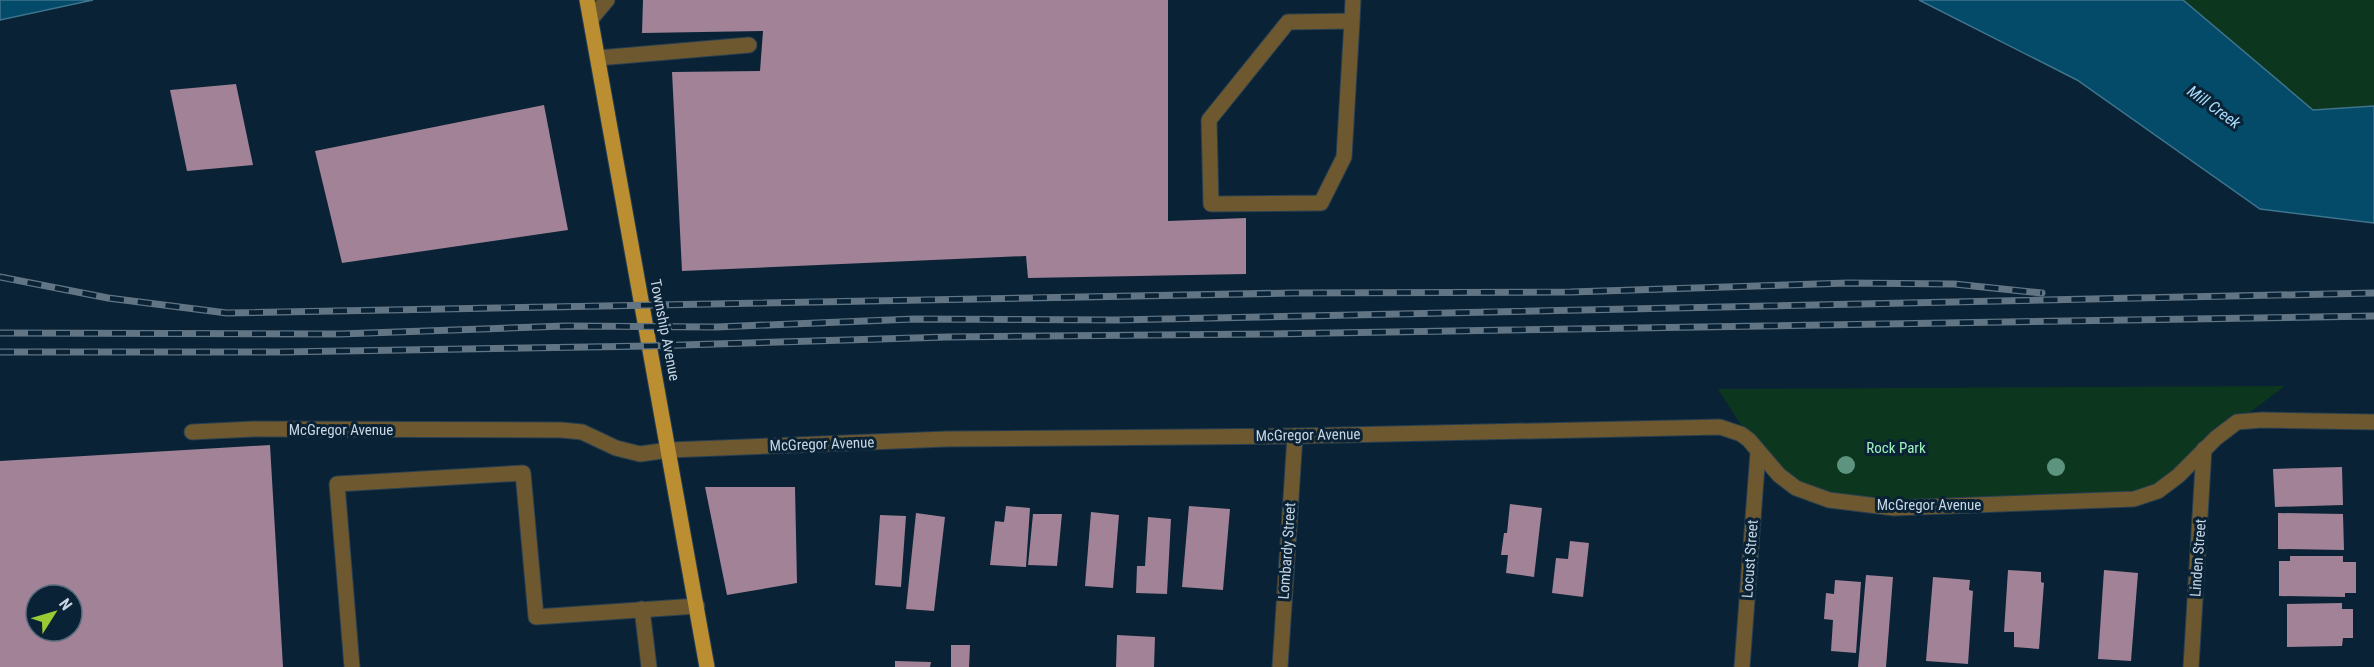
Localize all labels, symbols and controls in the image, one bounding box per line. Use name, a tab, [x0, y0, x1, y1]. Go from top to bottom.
water label: Mill Creek	[2184, 81, 2245, 133]
street label: Township Avenue	[646, 278, 684, 382]
street label: McGregor Avenue	[289, 421, 393, 439]
street label: McGregor Avenue	[1255, 425, 1361, 445]
street label: McGregor Avenue	[769, 433, 875, 455]
park label: Rock Park	[1866, 439, 1926, 457]
street label: McGregor Avenue	[1877, 496, 1981, 514]
street label: Lombardy Street	[1275, 502, 1299, 600]
street label: Linden Street	[2186, 518, 2210, 598]
street label: Locust Street	[1738, 519, 1762, 599]
north arrow	[24, 583, 84, 643]
text: N	[55, 595, 76, 614]

